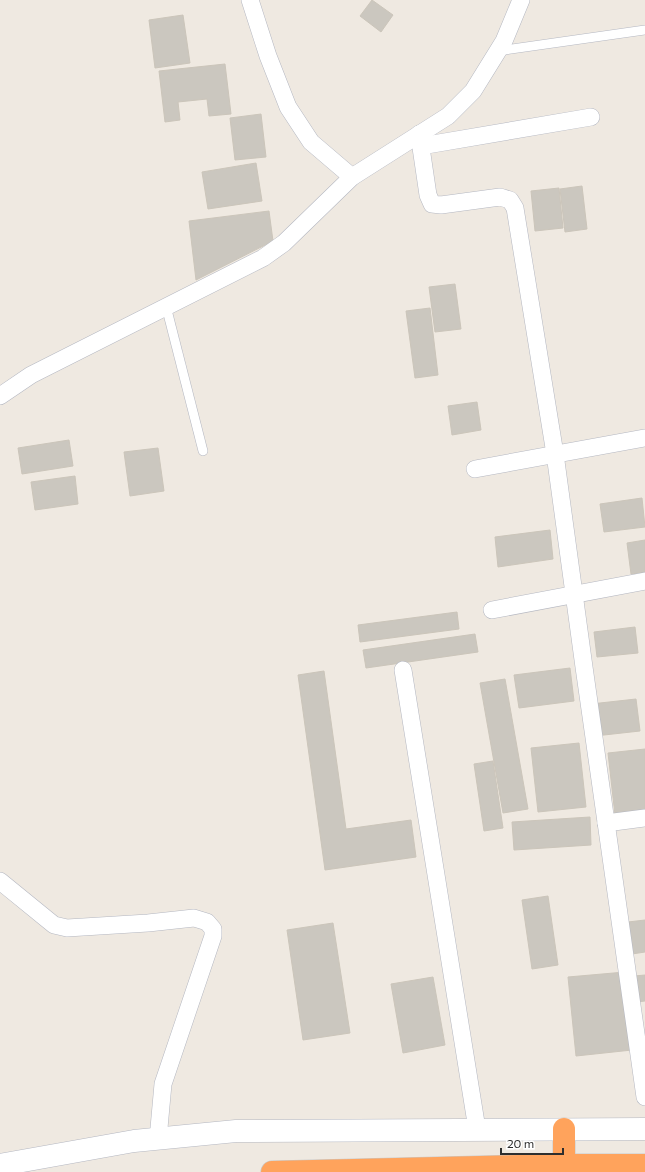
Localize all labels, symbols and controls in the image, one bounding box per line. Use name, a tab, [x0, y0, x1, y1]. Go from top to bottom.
scale bar	[501, 1130, 563, 1156]
text: 20 m	[507, 1136, 534, 1150]

